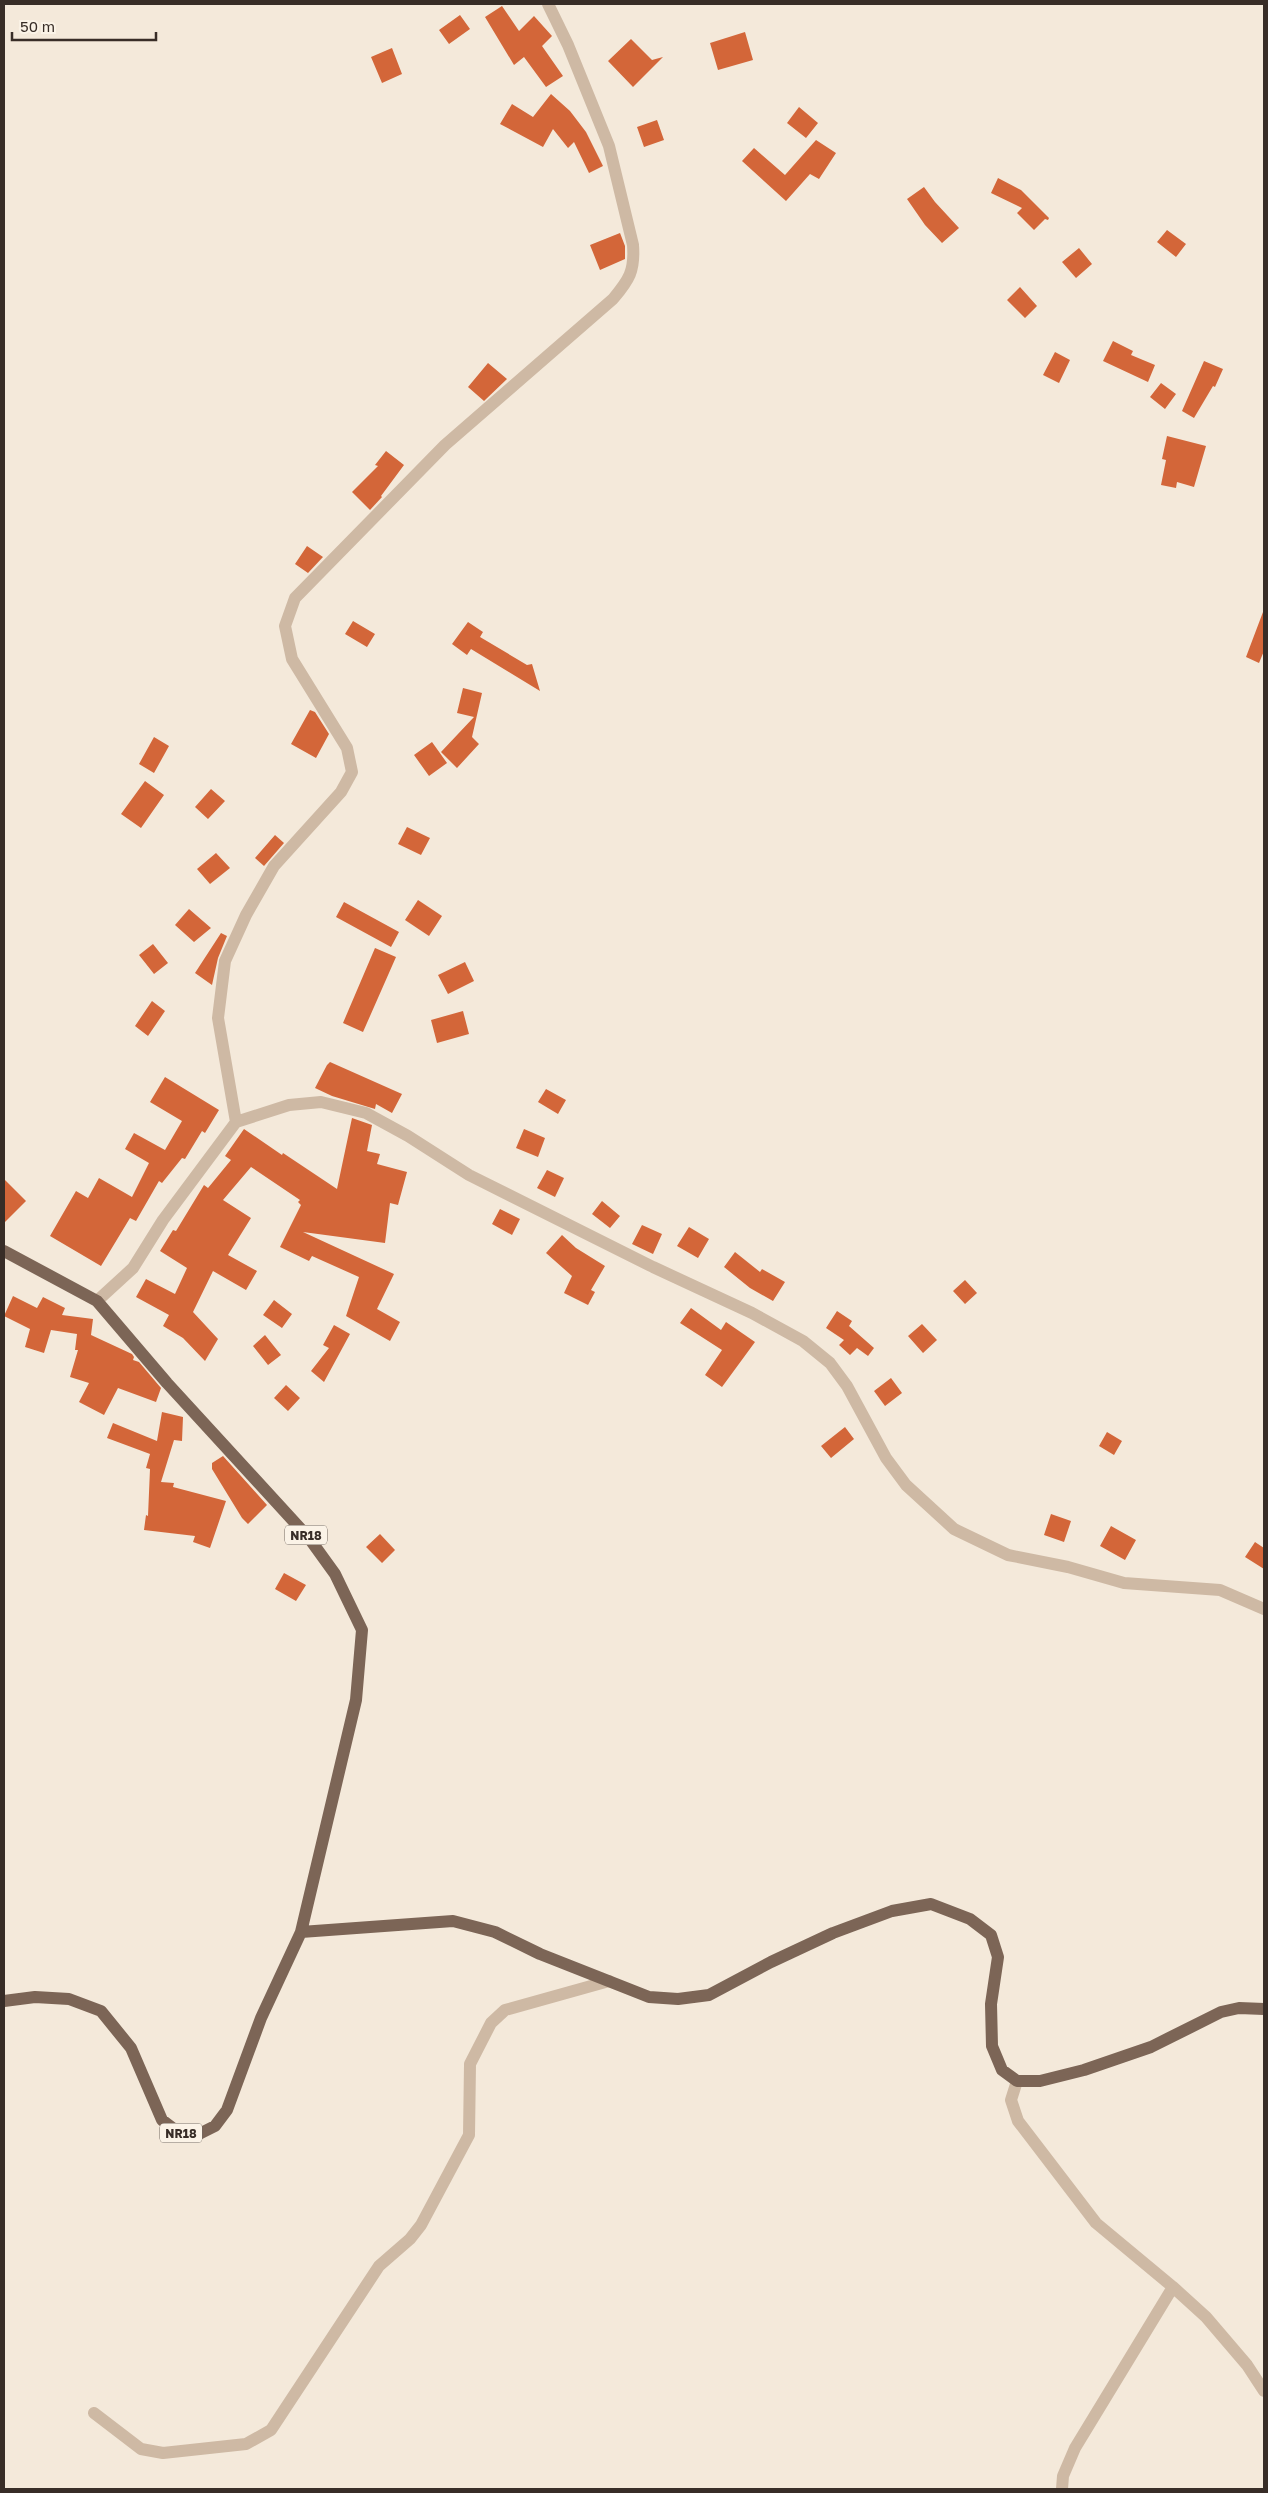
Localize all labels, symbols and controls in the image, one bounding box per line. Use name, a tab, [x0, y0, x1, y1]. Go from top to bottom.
scale bar	[12, 10, 156, 42]
text: 50 m	[20, 17, 55, 35]
road number: NR18	[285, 1526, 327, 1544]
road number: NR18	[160, 2124, 202, 2142]

